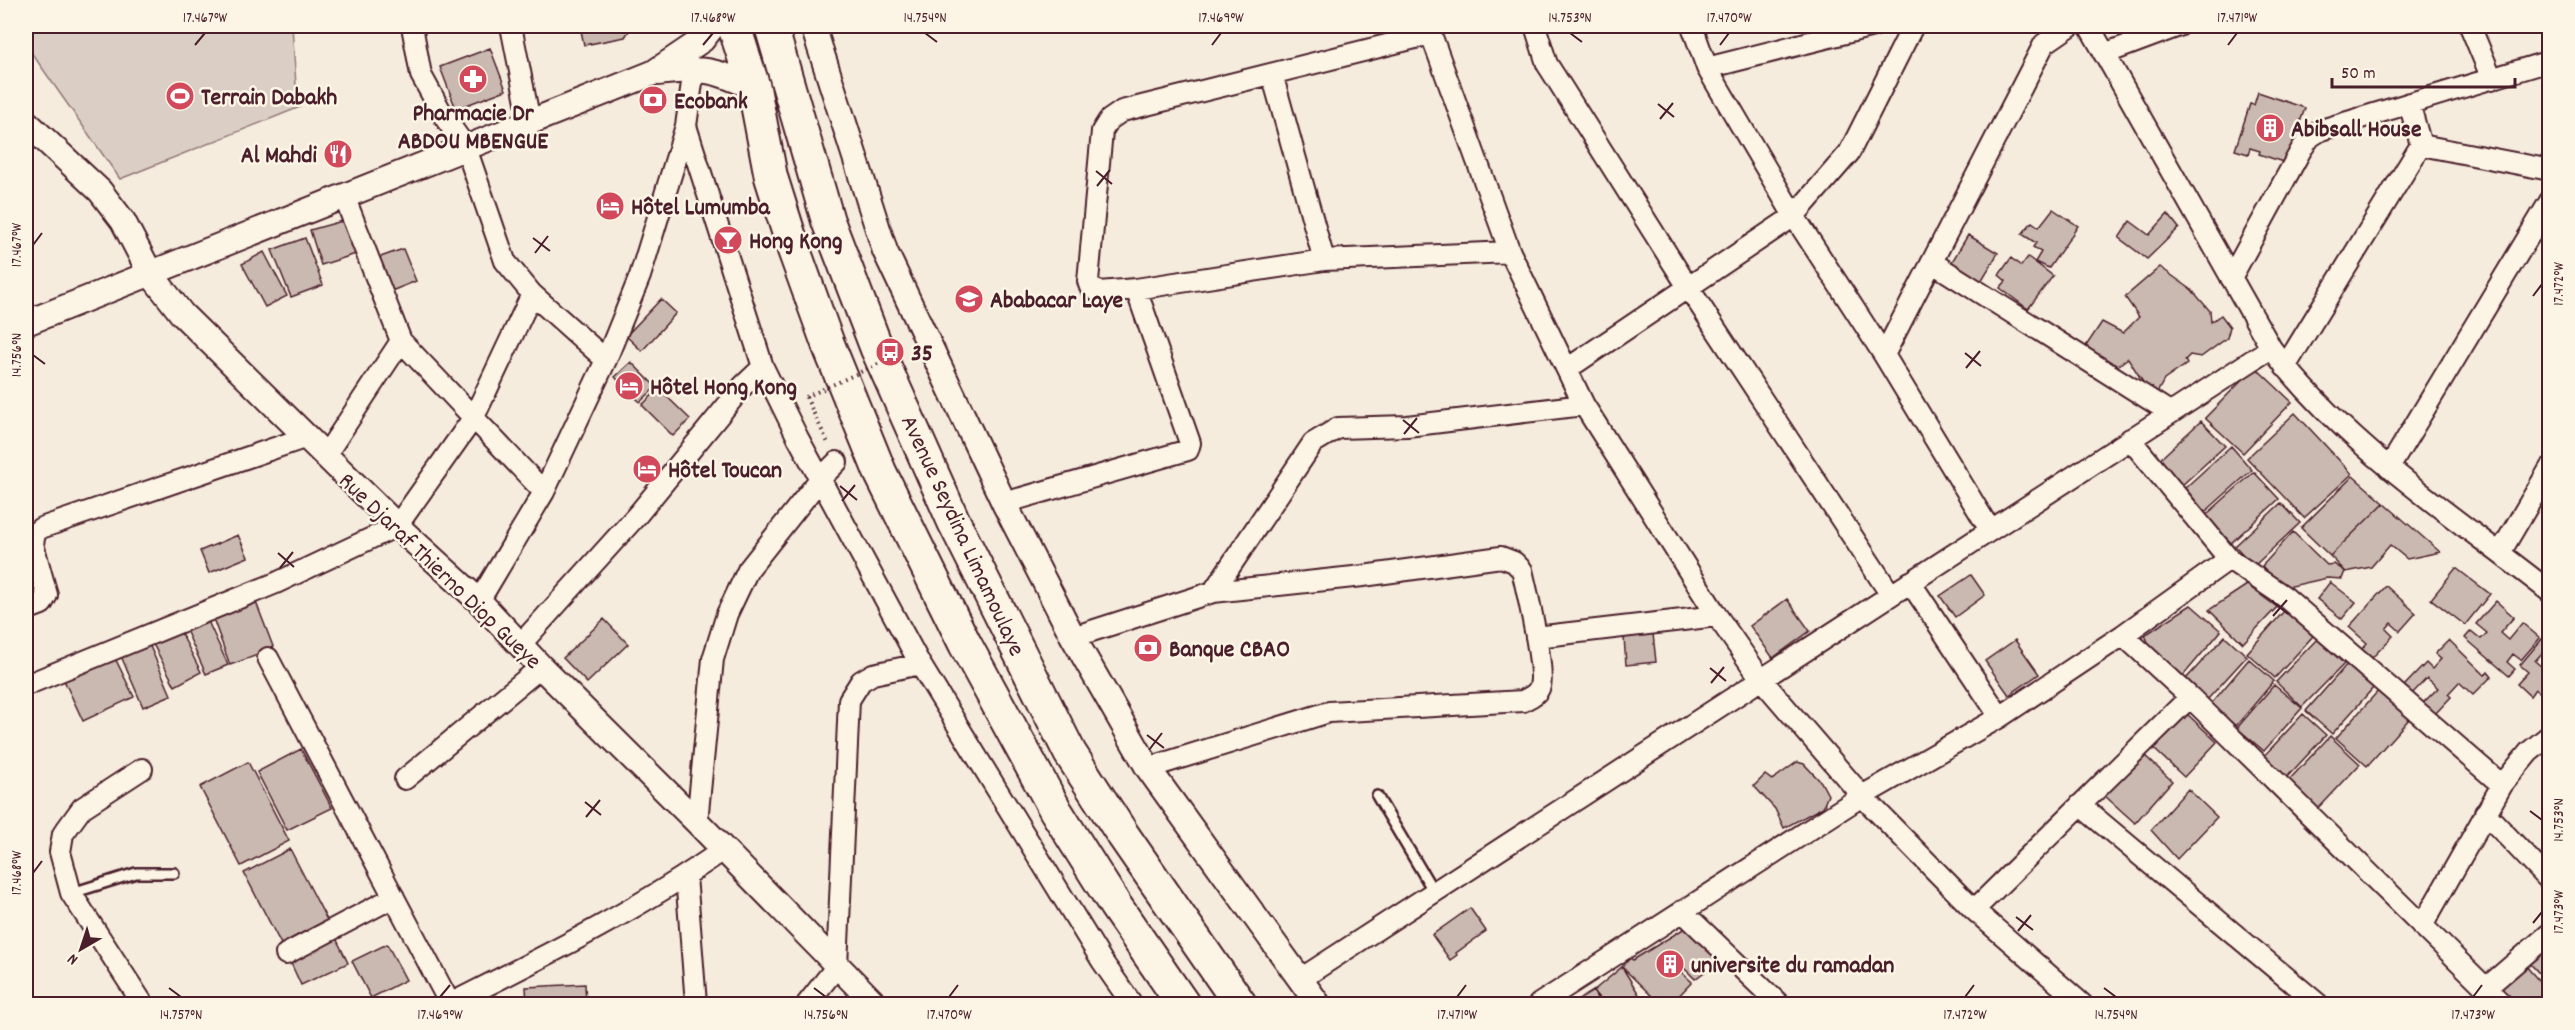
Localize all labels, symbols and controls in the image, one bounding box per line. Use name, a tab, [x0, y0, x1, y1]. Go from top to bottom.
text: 17.467°W	[183, 8, 228, 30]
text: 17.468°W	[691, 8, 736, 30]
text: 14.754°N	[903, 8, 947, 30]
text: 17.469°W	[1198, 8, 1244, 30]
text: 14.753°N	[1548, 8, 1592, 30]
text: 17.470°W	[1706, 8, 1752, 30]
text: 17.471°W	[2217, 8, 2257, 30]
scale bar	[2332, 51, 2515, 89]
text: 50 m	[2341, 62, 2376, 87]
pharmacy icon: Pharmacie Dr ABDOU MBENGUE	[457, 63, 489, 95]
sports icon: Terrain Dabakh	[164, 80, 196, 112]
place label: Terrain Dabakh	[201, 82, 337, 116]
bank icon: Ecobank	[637, 84, 669, 116]
place label: Ecobank	[674, 86, 748, 120]
place label: Pharmacie Dr ABDOU MBENGUE	[398, 98, 549, 160]
building icon: Abibsall House	[2254, 112, 2286, 144]
place label: Abibsall House	[2291, 114, 2422, 148]
restaurant icon: Al Mahdi	[322, 138, 354, 170]
place label: Al Mahdi	[241, 140, 318, 174]
hotel icon: Hôtel Lumumba	[594, 190, 626, 222]
place label: Hôtel Lumumba	[631, 192, 770, 226]
text: 17.467°W	[7, 222, 29, 267]
bar icon: Hong Kong	[712, 224, 744, 256]
place label: Hong Kong	[749, 226, 842, 260]
text: 17.472°W	[2549, 262, 2571, 306]
school or university icon: Ababacar Laye	[953, 283, 985, 315]
place label: Ababacar Laye	[990, 285, 1123, 319]
text: 14.756°N	[7, 333, 29, 377]
bus stop icon: 35	[874, 336, 906, 368]
place label: 35	[911, 338, 933, 372]
hotel icon: Hôtel Hong Kong	[613, 370, 645, 402]
place label: Hôtel Hong Kong	[650, 372, 797, 406]
street label: Avenue Seydina Limamoulaye	[890, 410, 1032, 662]
hotel icon: Hôtel Toucan	[631, 453, 663, 485]
place label: Hôtel Toucan	[668, 455, 782, 489]
street label: Rue Djaraf Thierno Diop Gueye	[330, 466, 548, 679]
bank icon: Banque CBAO	[1132, 632, 1164, 664]
place label: Banque CBAO	[1169, 634, 1290, 668]
text: 14.753°N	[2549, 798, 2571, 842]
text: 17.468°W	[7, 850, 29, 895]
text: 17.473°W	[2549, 890, 2571, 934]
north arrow	[51, 919, 111, 979]
text: N	[63, 947, 83, 970]
building icon: universite du ramadan	[1654, 948, 1686, 980]
place label: universite du ramadan	[1691, 950, 1894, 984]
text: 14.757°N	[160, 1005, 202, 1027]
text: 17.469°W	[417, 1005, 463, 1027]
text: 14.756°N	[804, 1005, 848, 1027]
text: 17.470°W	[926, 1005, 972, 1027]
text: 17.471°W	[1437, 1005, 1477, 1027]
text: 17.472°W	[1943, 1005, 1987, 1027]
text: 14.754°N	[2094, 1005, 2138, 1027]
text: 17.473°W	[2451, 1005, 2495, 1027]

